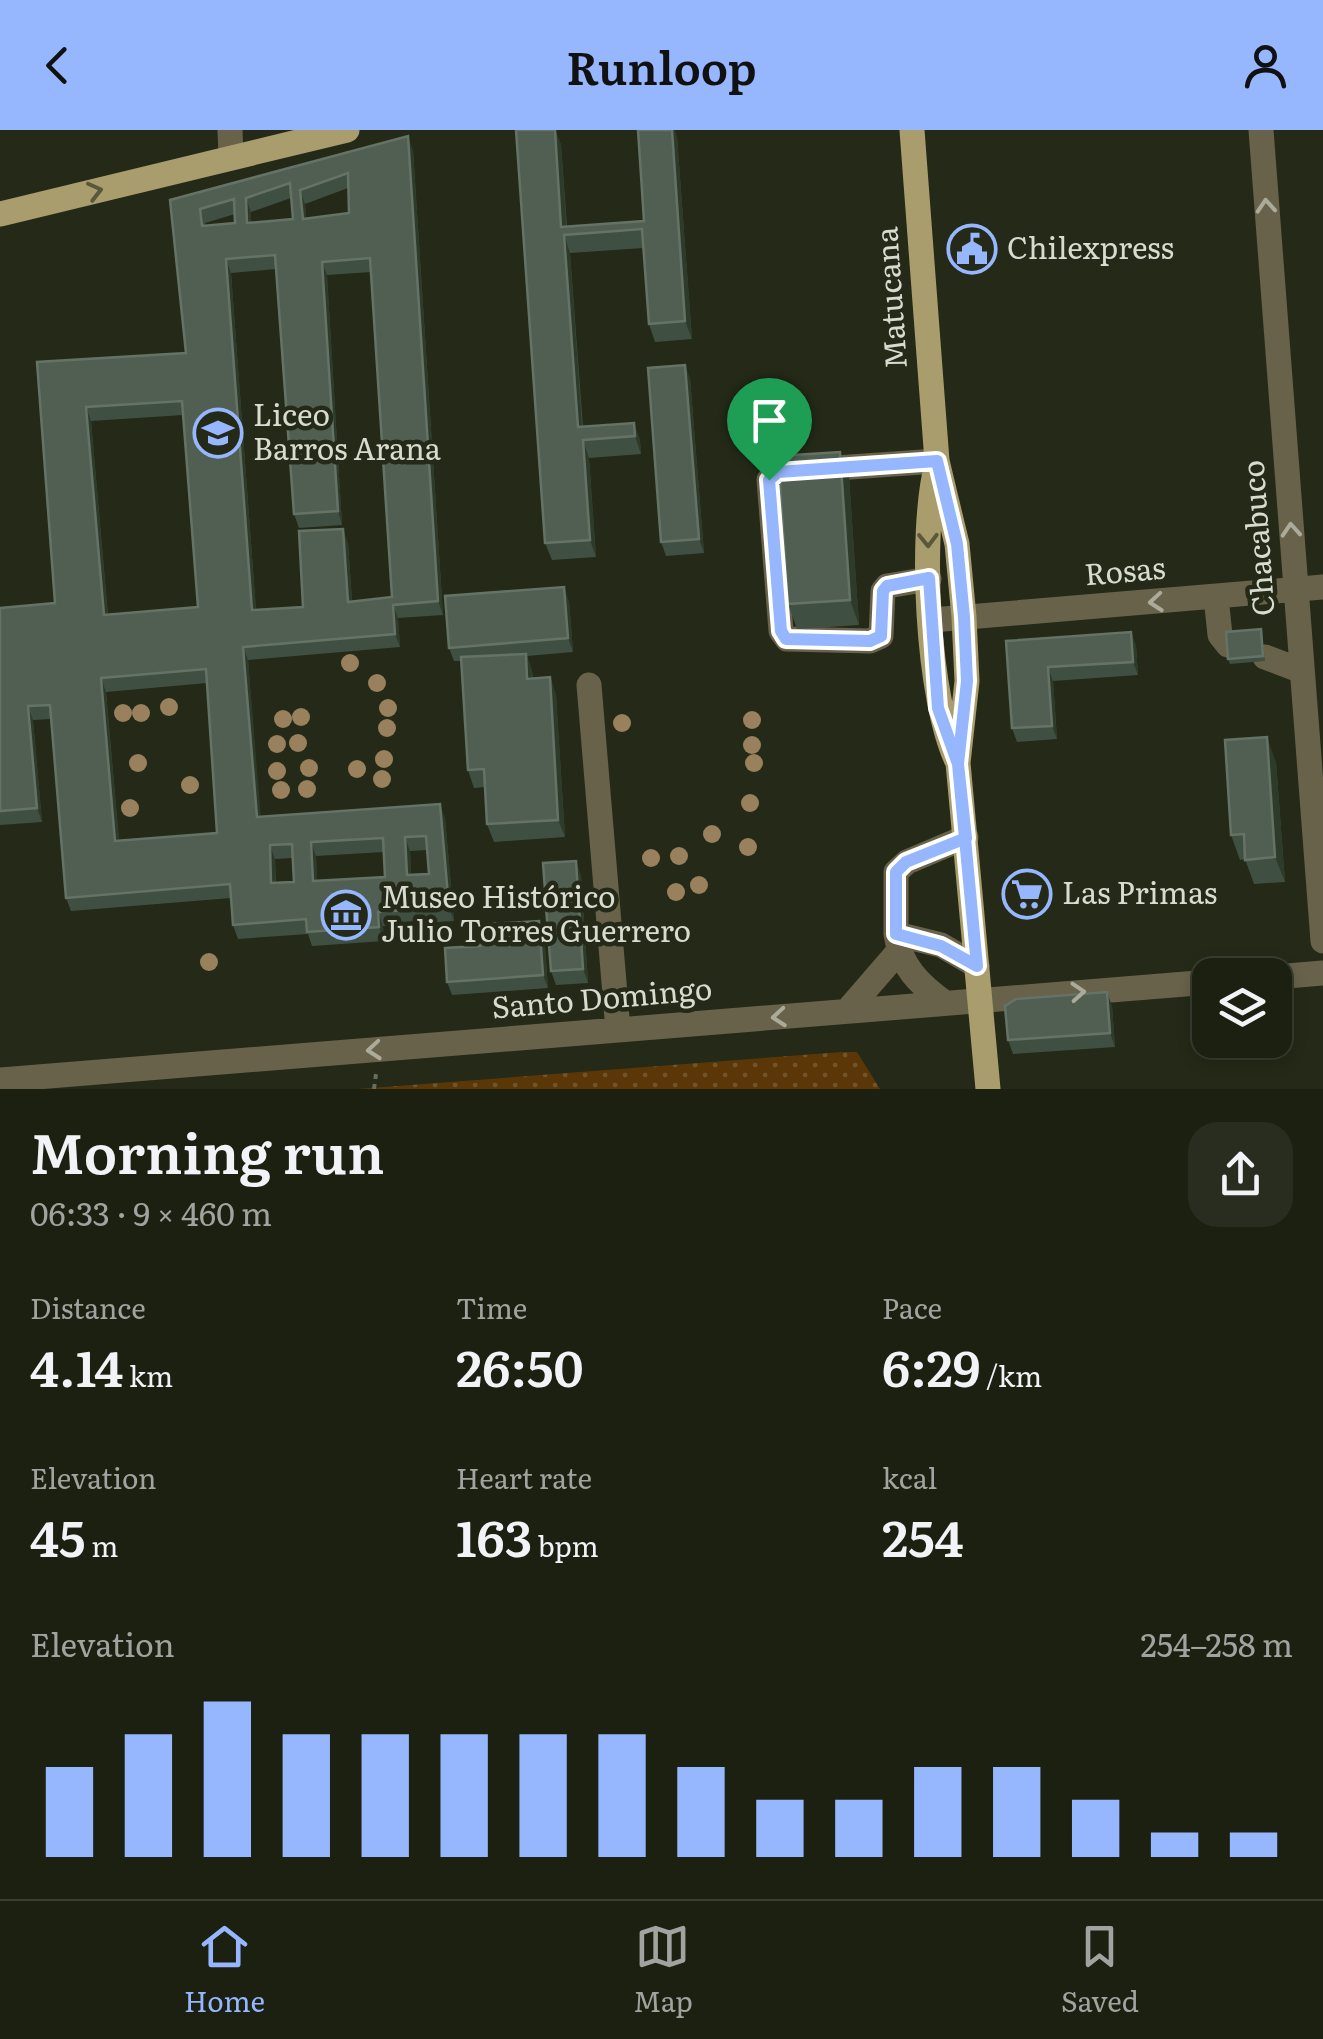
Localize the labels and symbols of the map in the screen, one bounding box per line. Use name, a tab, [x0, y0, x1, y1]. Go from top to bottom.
one-way arrow	[86, 181, 103, 202]
one-way arrow	[1256, 197, 1278, 213]
public building icon: Chilexpress	[946, 223, 998, 275]
place label: Chilexpress	[1007, 224, 1174, 268]
street label: Matucana	[862, 225, 916, 371]
pin	[727, 378, 812, 481]
place label: Liceo Barros Arana	[253, 391, 442, 469]
school or university icon: Liceo Barros Arana	[192, 407, 244, 459]
street label: Chacabuco	[1229, 459, 1283, 618]
one-way arrow	[1280, 521, 1302, 537]
one-way arrow	[917, 533, 938, 549]
street label: Rosas	[1082, 544, 1167, 594]
one-way arrow	[1148, 590, 1164, 612]
supermarket icon: Las Primas	[1001, 868, 1053, 920]
place label: Las Primas	[1062, 869, 1217, 913]
place label: Museo Histórico Julio Torres Guerrero	[381, 873, 691, 951]
museum icon: Museo Histórico Julio Torres Guerrero	[320, 889, 372, 941]
street label: Santo Domingo	[490, 964, 714, 1028]
one-way arrow	[1071, 982, 1087, 1004]
one-way arrow	[771, 1005, 787, 1027]
one-way arrow	[366, 1039, 382, 1061]

